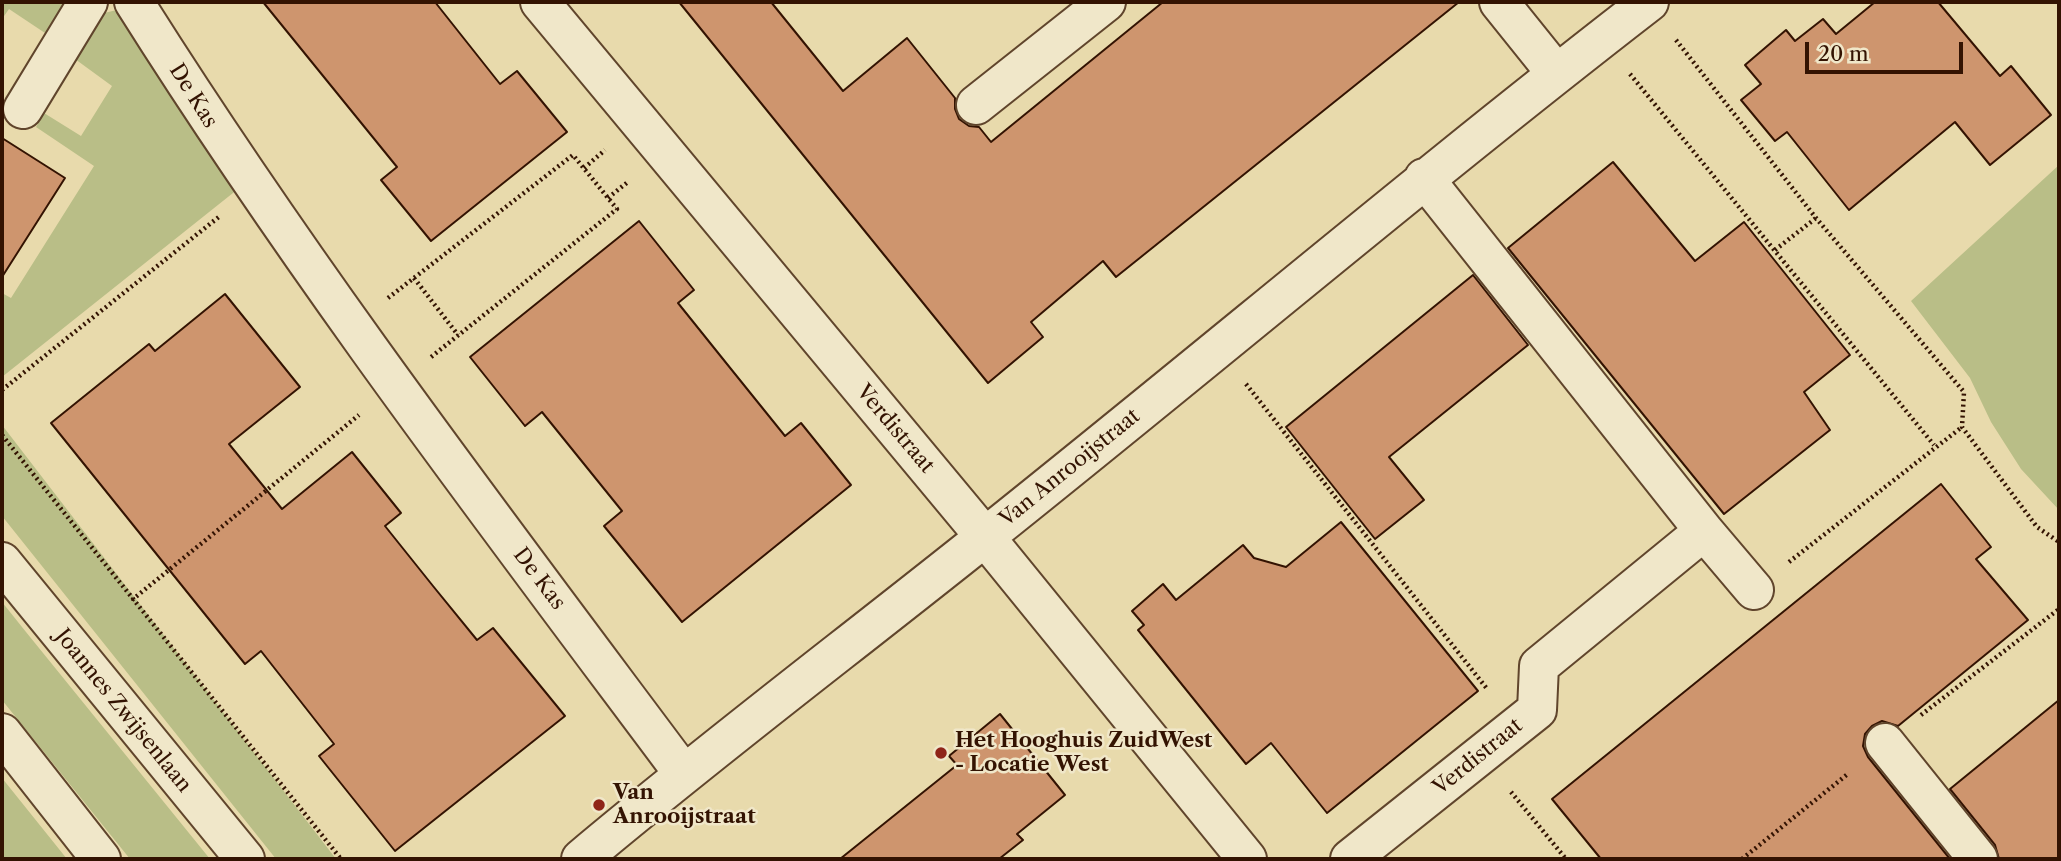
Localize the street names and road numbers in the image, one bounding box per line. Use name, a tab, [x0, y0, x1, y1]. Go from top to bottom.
street label: De Kas	[164, 59, 222, 133]
street label: Verdistraat	[851, 380, 939, 478]
street label: Van Anrooijstraat	[995, 404, 1145, 532]
street label: De Kas	[508, 543, 570, 615]
street label: Joannes Zwijsenlaan	[49, 624, 197, 798]
street label: Verdistraat	[1428, 713, 1528, 801]

